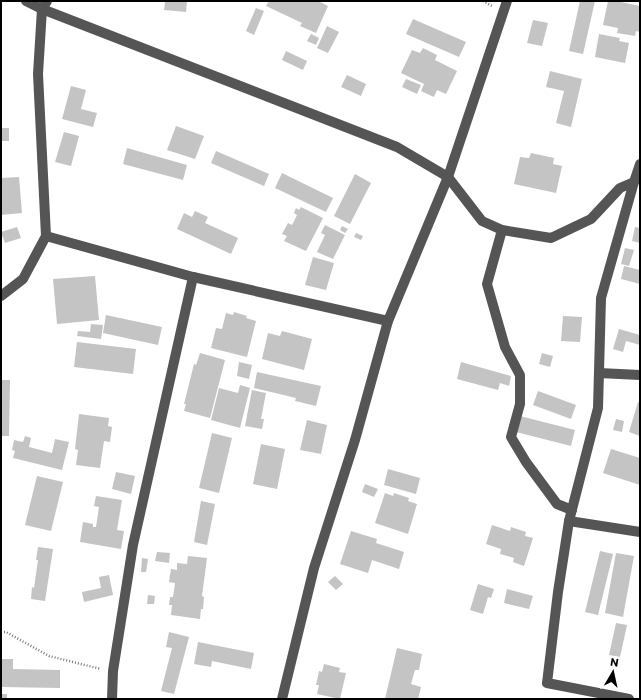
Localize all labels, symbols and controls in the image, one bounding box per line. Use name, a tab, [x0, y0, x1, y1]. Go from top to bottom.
north arrow	[593, 652, 633, 692]
text: N	[610, 655, 620, 669]

